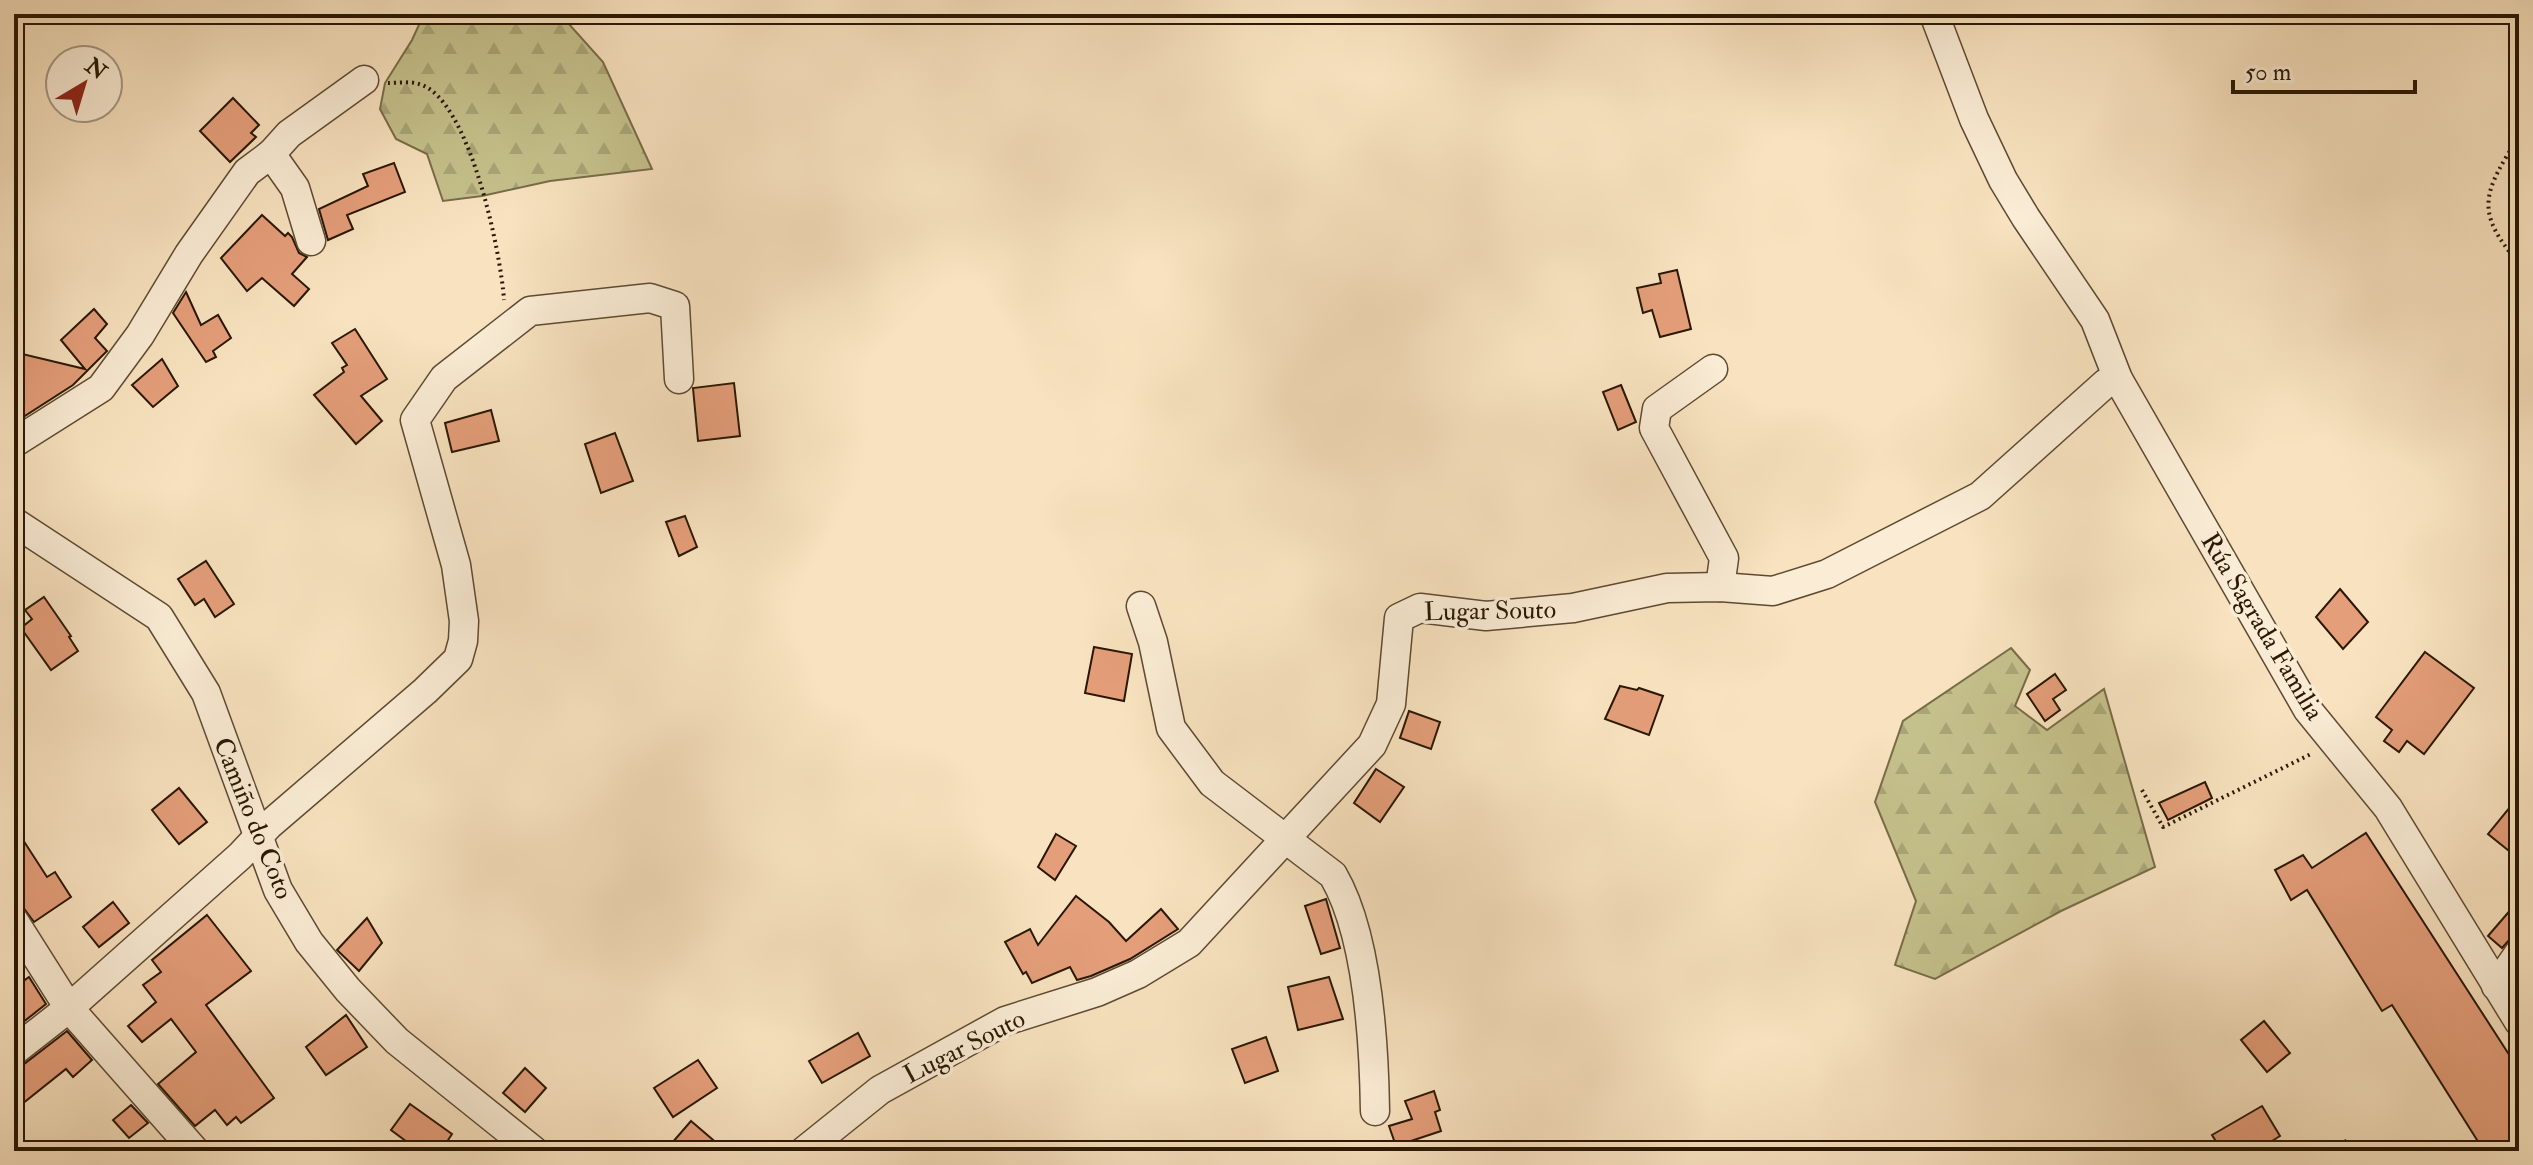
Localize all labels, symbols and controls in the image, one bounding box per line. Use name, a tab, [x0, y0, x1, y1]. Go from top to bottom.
north arrow	[44, 44, 124, 124]
scale bar	[2233, 44, 2415, 94]
text: N	[79, 51, 112, 86]
text: 50 m	[2245, 57, 2292, 88]
street label: Rúa Sagrada Familia	[2194, 527, 2331, 726]
street label: Lugar Souto	[1424, 594, 1556, 628]
street label: Camiño do Coto	[206, 733, 300, 904]
street label: Lugar Souto	[898, 1003, 1031, 1091]

